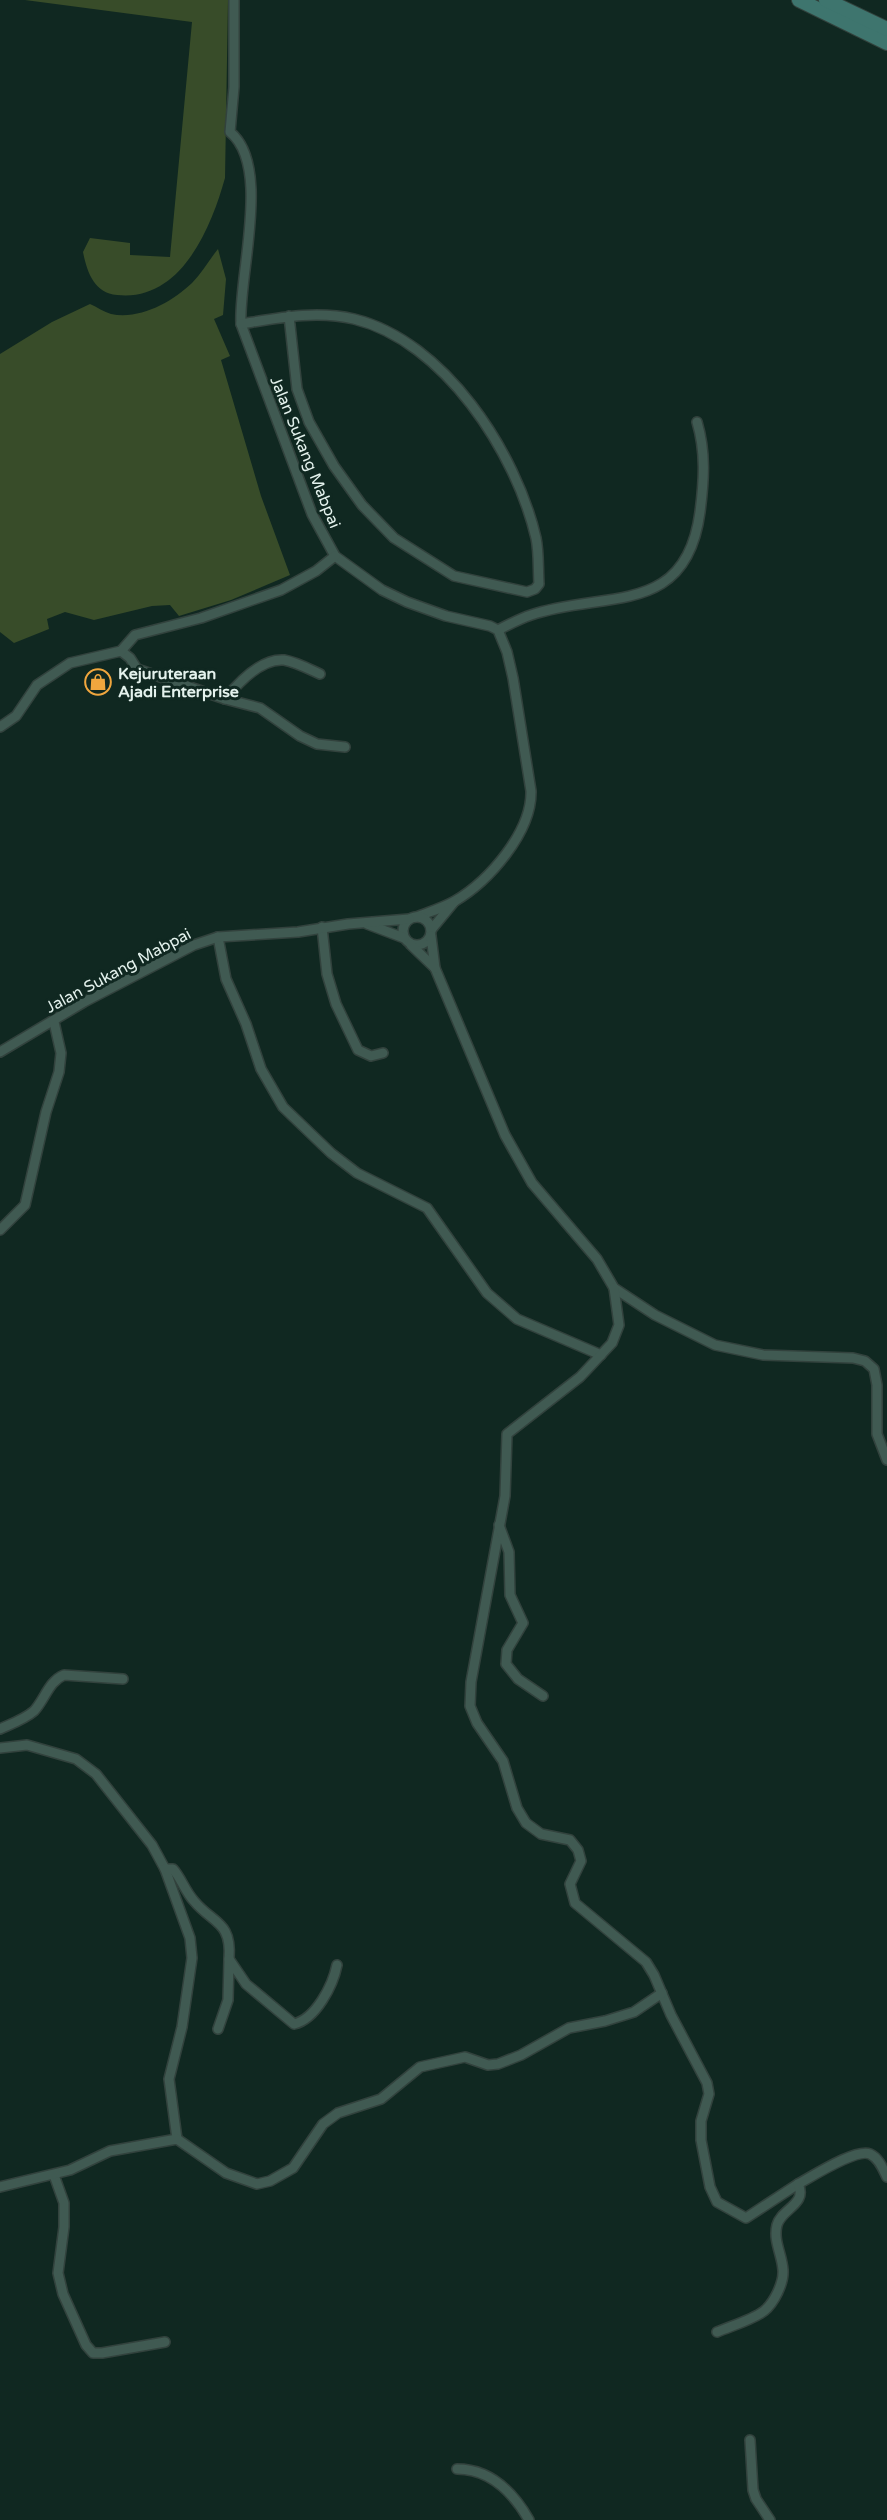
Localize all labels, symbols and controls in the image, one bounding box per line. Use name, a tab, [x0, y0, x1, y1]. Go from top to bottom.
street label: Jalan Sukang Mabpai	[265, 374, 345, 531]
place label: Kejuruteraan Ajadi Enterprise	[118, 664, 239, 702]
shop icon: Kejuruteraan Ajadi Enterprise	[83, 667, 113, 697]
street label: Jalan Sukang Mabpai	[42, 924, 195, 1018]

